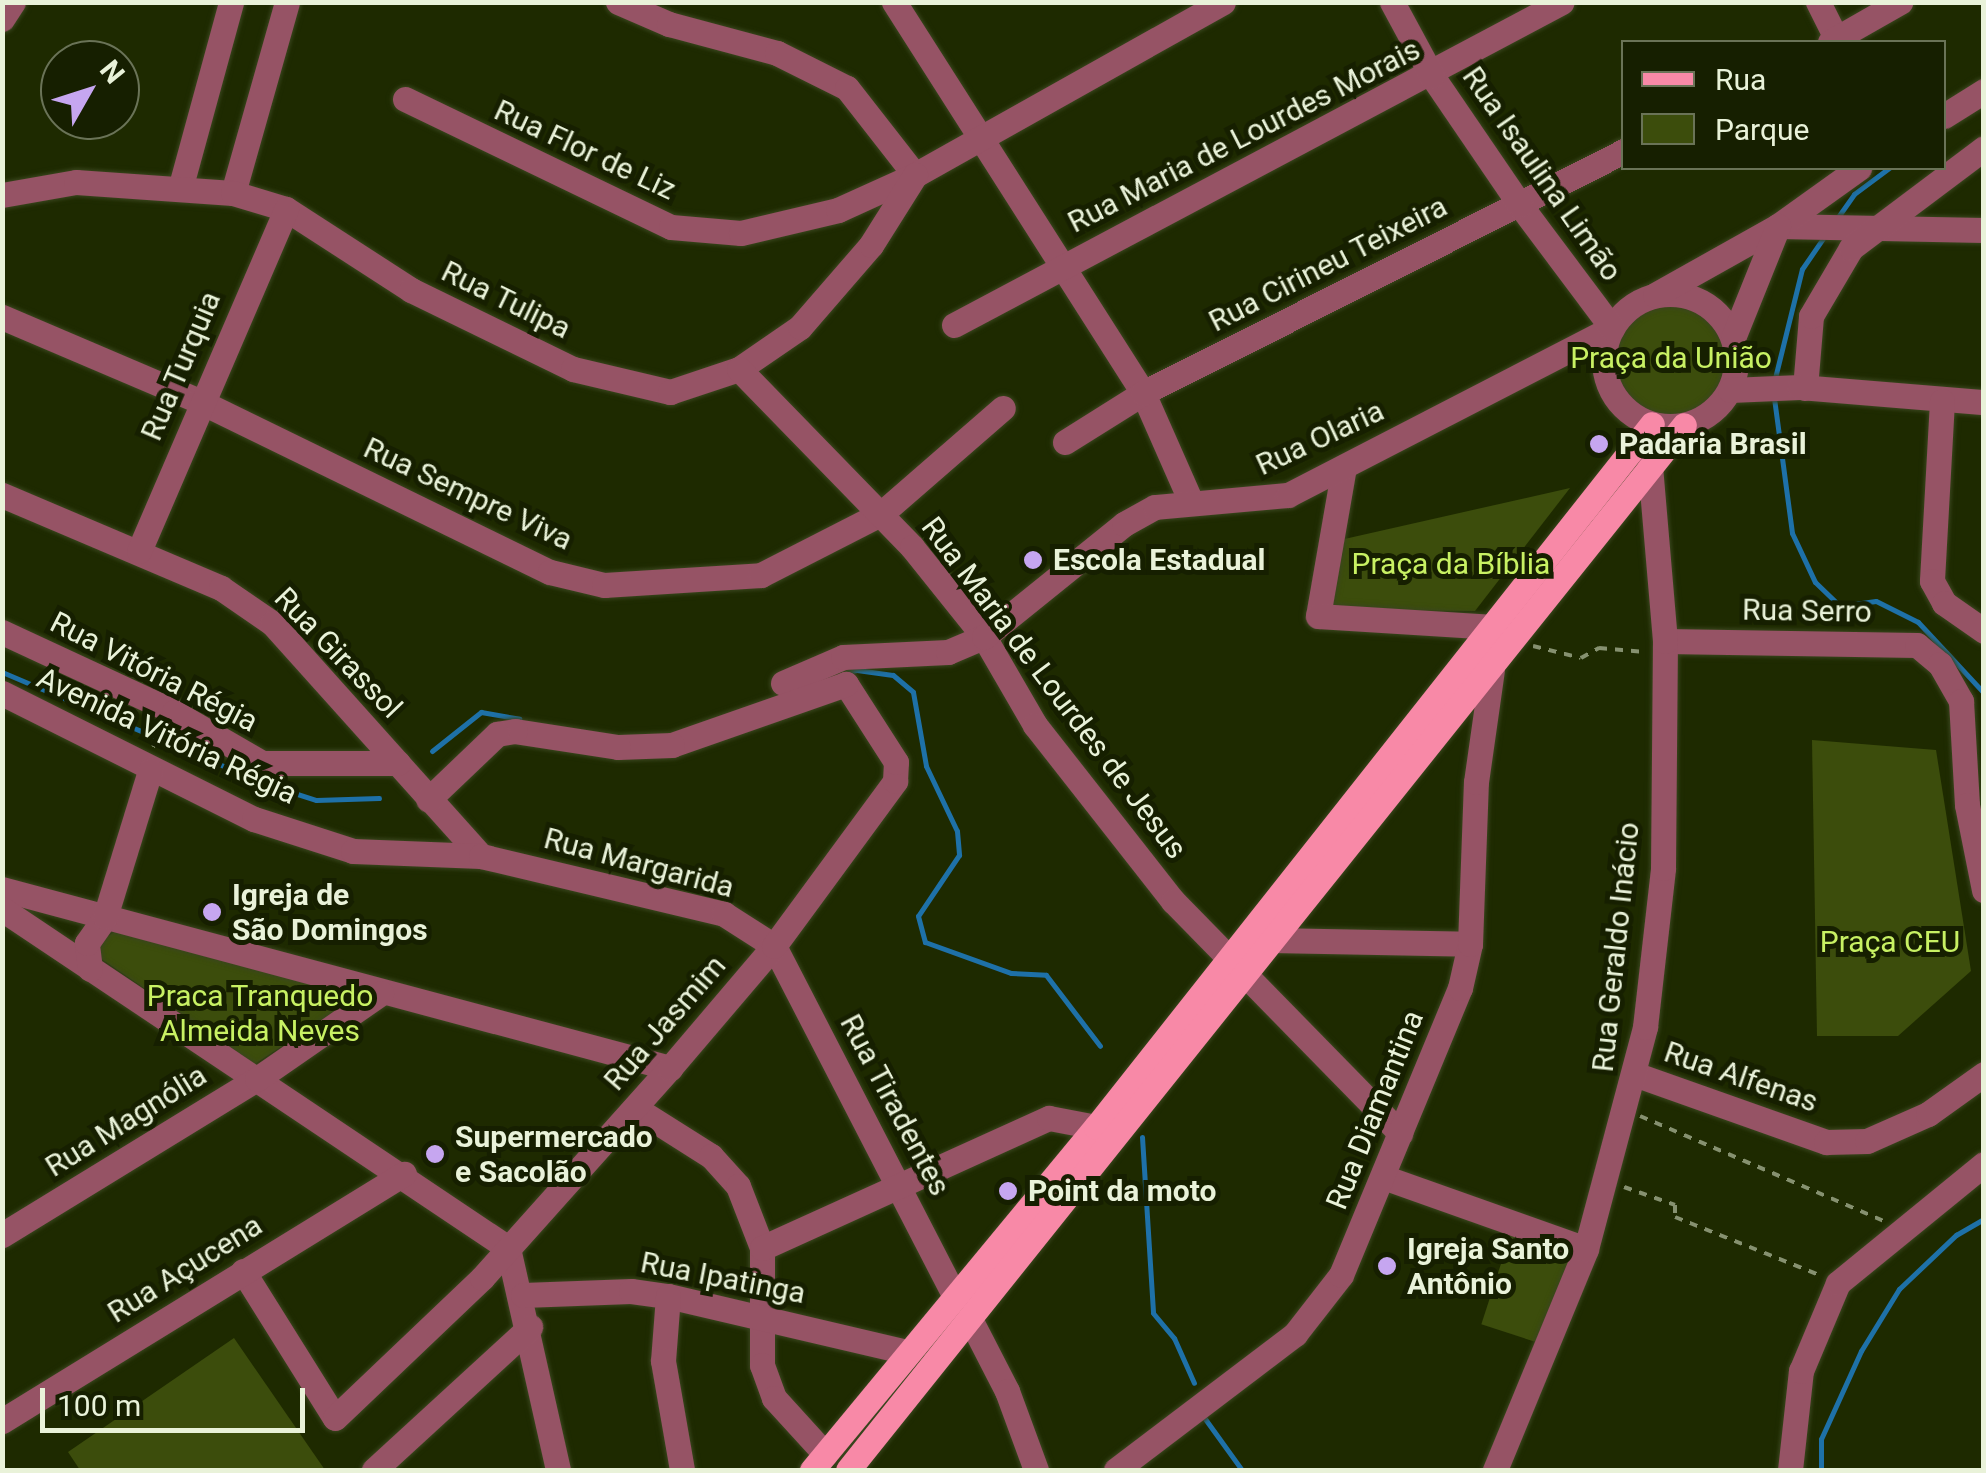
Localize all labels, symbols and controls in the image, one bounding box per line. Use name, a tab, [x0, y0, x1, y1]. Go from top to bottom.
street label: Rua Maria de Lourdes Morais	[1062, 31, 1426, 241]
north arrow	[40, 40, 140, 140]
legend	[1621, 40, 1946, 170]
text: N	[93, 54, 131, 90]
street label: Rua Isaulina Limão	[1455, 60, 1629, 288]
text: Rua	[1715, 62, 1766, 97]
street label: Rua Flor de Liz	[489, 92, 681, 208]
text: Parque	[1715, 112, 1809, 147]
street label: Rua Cirineu Teixeira	[1203, 188, 1453, 340]
street label: Rua Tulipa	[435, 253, 577, 347]
street label: Rua Turquia	[133, 286, 229, 446]
park label: Praça da União	[1570, 340, 1772, 376]
street label: Rua Olaria	[1250, 393, 1390, 483]
place label: Padaria Brasil	[1619, 426, 1807, 462]
street label: Rua Sempre Viva	[358, 430, 578, 558]
marker: Padaria Brasil	[1588, 433, 1610, 455]
street label: Rua Maria de Lourdes de Jesus	[914, 510, 1194, 866]
place label: Escola Estadual	[1053, 542, 1265, 578]
park label: Praça da Bíblia	[1352, 546, 1550, 582]
marker: Escola Estadual	[1022, 549, 1044, 571]
street label: Rua Girassol	[267, 580, 409, 726]
street label: Rua Serro	[1742, 592, 1872, 630]
street label: Rua Vitória Régia	[44, 604, 264, 740]
street label: Avenida Vitória Régia	[31, 660, 303, 812]
street label: Rua Margarida	[540, 820, 738, 906]
street label: Rua Geraldo Inácio	[1585, 820, 1647, 1074]
place label: Igreja de São Domingos	[232, 877, 428, 948]
marker: Igreja de São Domingos	[201, 901, 223, 923]
park label: Praça CEU	[1820, 924, 1960, 960]
street label: Rua Jasmim	[597, 948, 733, 1098]
park label: Praca Tranquedo Almeida Neves	[146, 978, 374, 1048]
street label: Rua Diamantina	[1319, 1005, 1431, 1215]
street label: Rua Tiradentes	[832, 1008, 958, 1202]
street label: Rua Alfenas	[1659, 1034, 1823, 1120]
street label: Rua Magnólia	[39, 1057, 213, 1185]
place label: Supermercado e Sacolão	[455, 1119, 653, 1190]
marker: Supermercado e Sacolão	[424, 1143, 446, 1165]
place label: Point da moto	[1028, 1173, 1216, 1209]
marker: Point da moto	[997, 1180, 1019, 1202]
street label: Rua Açucena	[101, 1207, 269, 1331]
place label: Igreja Santo Antônio	[1407, 1231, 1569, 1302]
street label: Rua Ipatinga	[638, 1244, 808, 1312]
marker: Igreja Santo Antônio	[1376, 1255, 1398, 1277]
scale bar	[45, 1368, 310, 1430]
text: 100 m	[57, 1388, 141, 1423]

